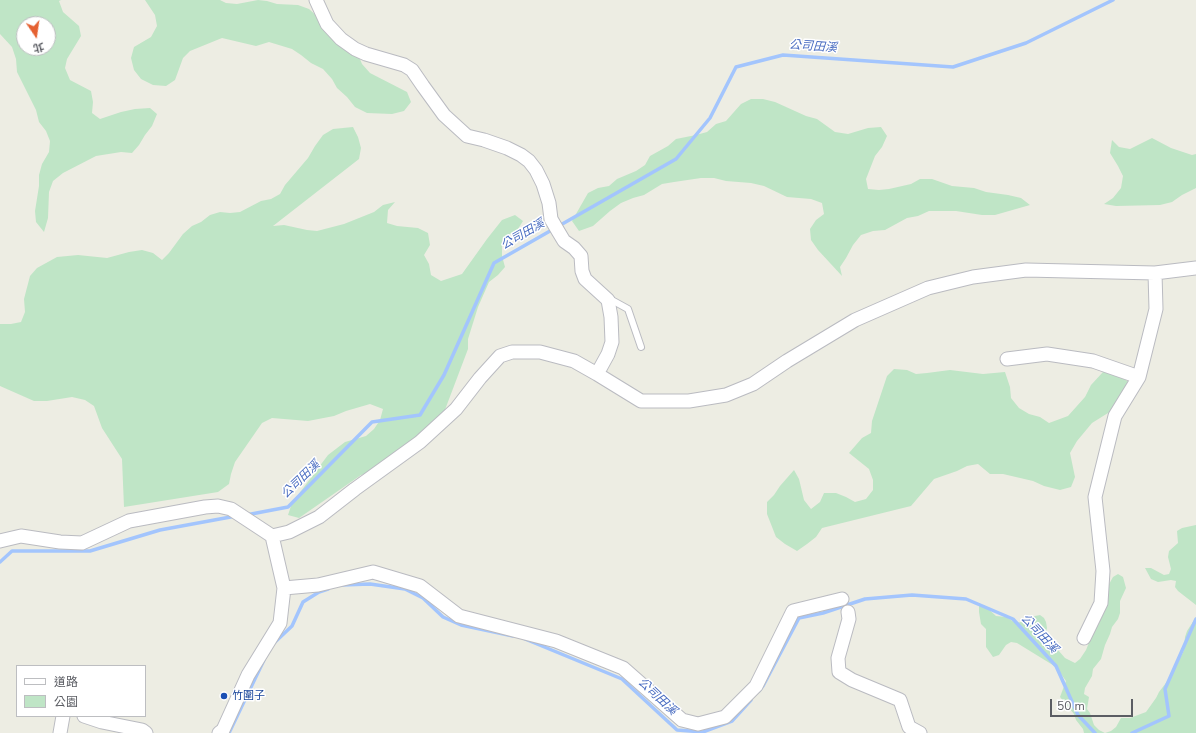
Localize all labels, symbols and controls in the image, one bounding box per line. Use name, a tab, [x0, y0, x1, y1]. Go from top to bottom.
north arrow	[16, 16, 56, 56]
water label: 公司田溪	[789, 38, 837, 56]
text: 北	[32, 39, 46, 56]
water label: 公司田溪	[499, 217, 547, 253]
water label: 公司田溪	[279, 458, 323, 502]
water label: 公司田溪	[1017, 612, 1061, 656]
legend	[16, 665, 146, 717]
text: 道路	[54, 674, 78, 690]
water label: 公司田溪	[635, 675, 679, 719]
place label: 竹圍子	[232, 689, 265, 703]
marker: 竹圍子	[219, 691, 229, 701]
scale bar	[1052, 691, 1135, 717]
text: 公園	[54, 694, 78, 710]
text: 50 m	[1057, 698, 1085, 714]

